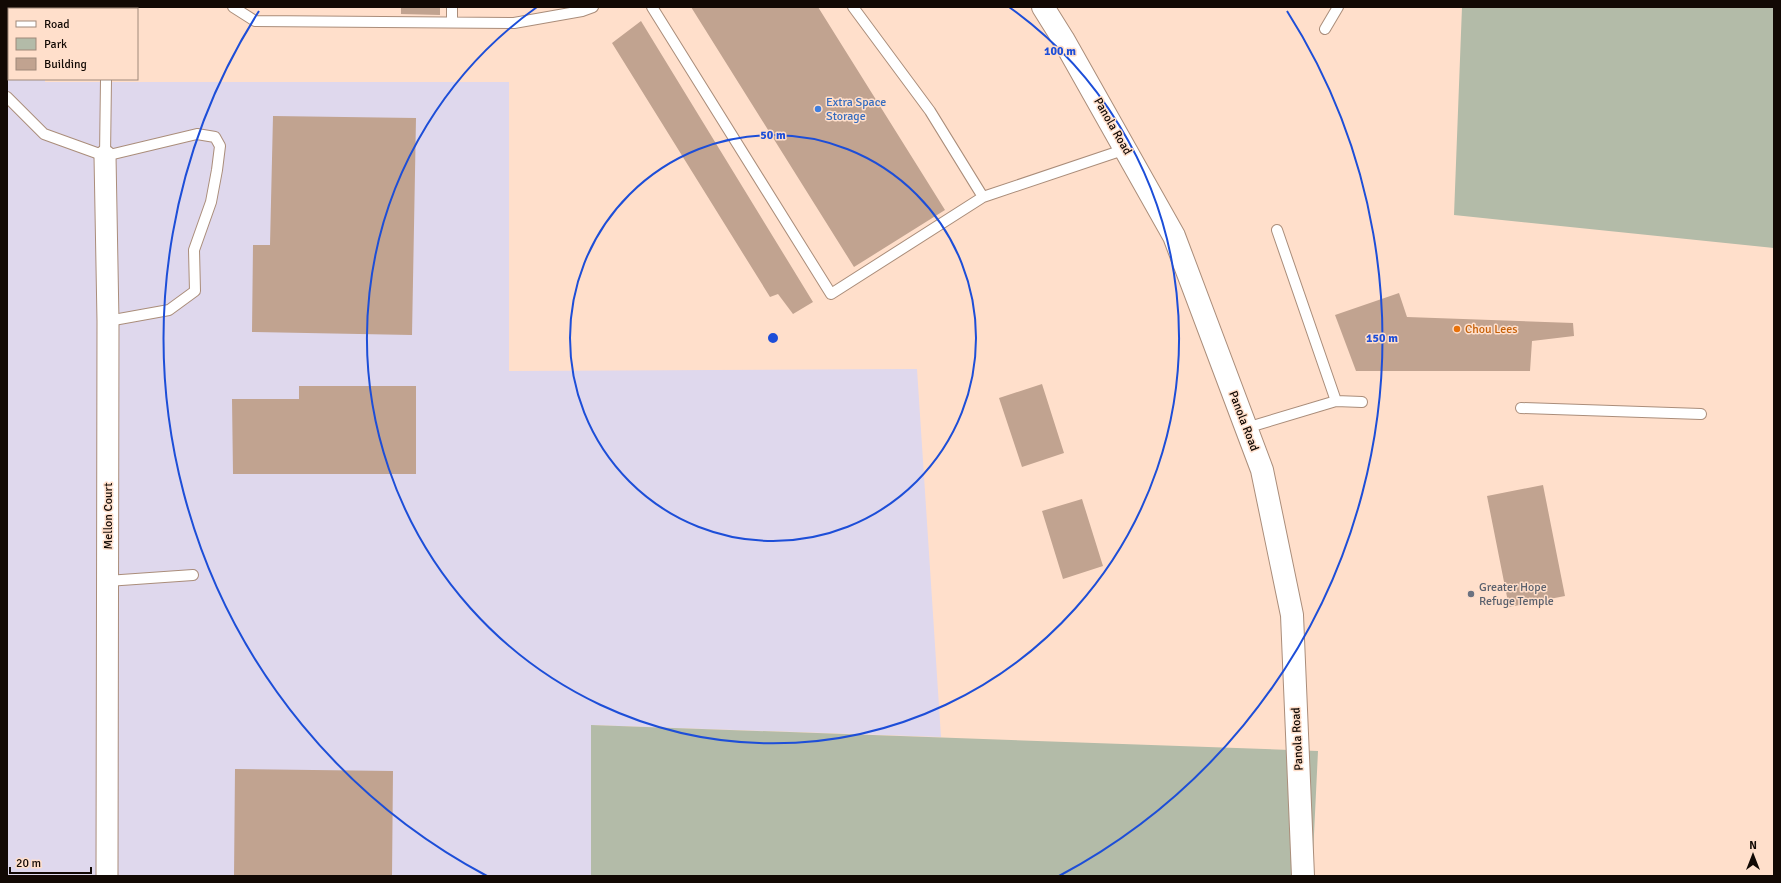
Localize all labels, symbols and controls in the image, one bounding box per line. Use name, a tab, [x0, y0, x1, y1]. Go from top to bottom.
legend	[8, 8, 138, 80]
text: Road	[44, 17, 70, 32]
text: Park	[44, 37, 67, 52]
text: 100 m	[1044, 44, 1076, 59]
text: Building	[44, 57, 87, 72]
place label: Extra Space Storage	[826, 95, 886, 124]
street label: Panola Road	[1090, 95, 1135, 157]
marker: Extra Space Storage	[813, 104, 823, 114]
text: 50 m	[760, 128, 786, 143]
place label: Chou Lees	[1465, 322, 1517, 337]
marker: Chou Lees	[1452, 324, 1462, 334]
centre of rings	[766, 331, 780, 345]
text: 150 m	[1366, 331, 1398, 346]
street label: Panola Road	[1225, 389, 1262, 453]
street label: Mellon Court	[101, 483, 116, 549]
place label: Greater Hope Refuge Temple	[1479, 580, 1554, 609]
marker: Greater Hope Refuge Temple	[1466, 589, 1476, 599]
street label: Panola Road	[1288, 707, 1307, 771]
north arrow	[1733, 835, 1773, 875]
text: N	[1749, 839, 1757, 852]
scale bar	[10, 849, 91, 875]
text: 20 m	[16, 856, 41, 871]

